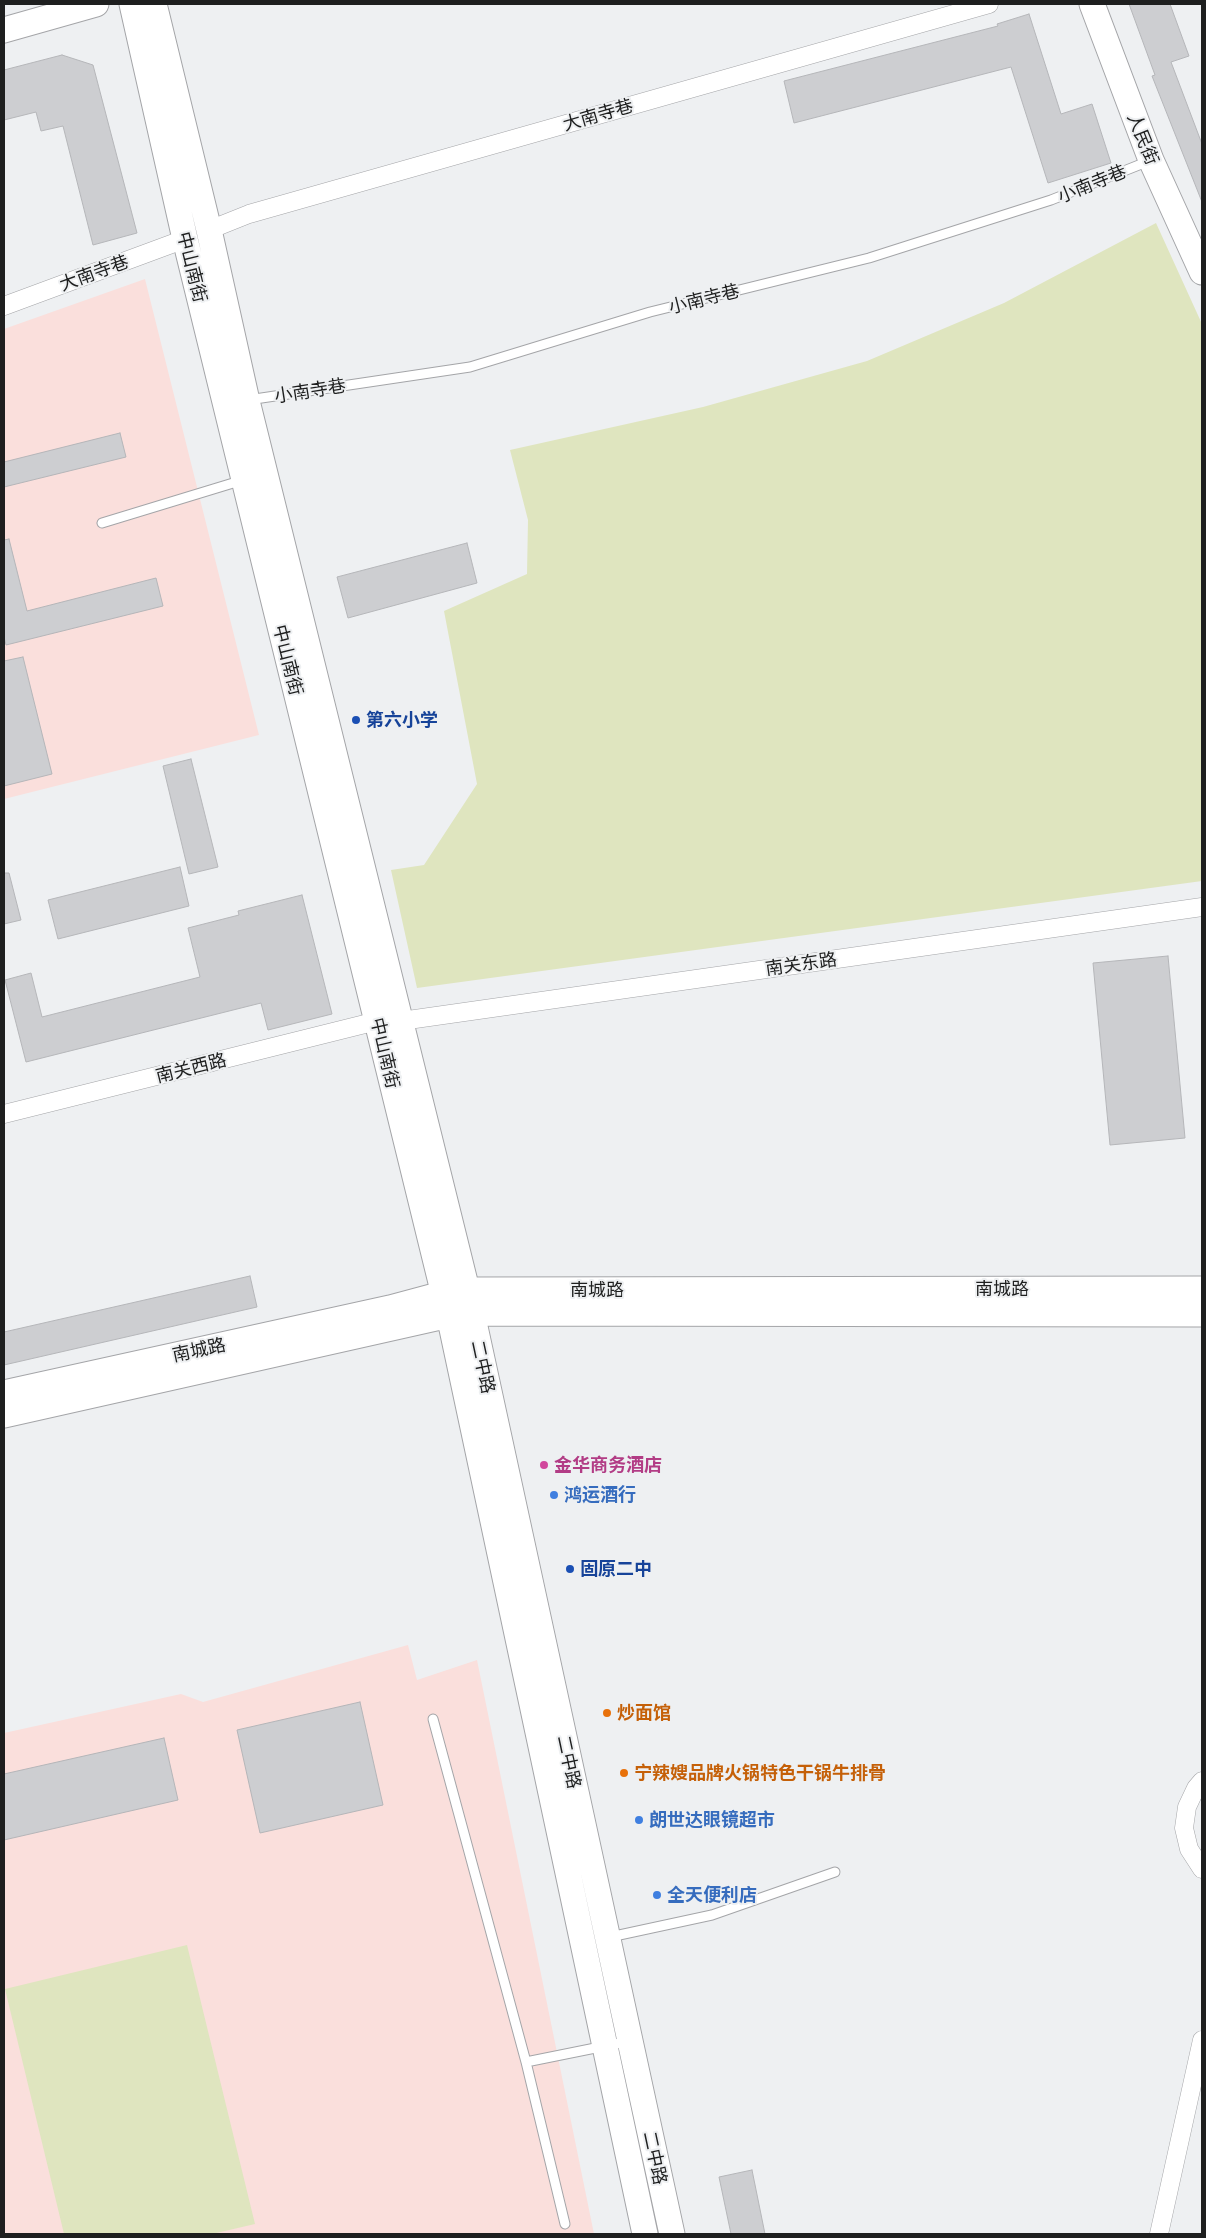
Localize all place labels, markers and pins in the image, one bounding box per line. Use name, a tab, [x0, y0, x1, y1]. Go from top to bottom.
place label: 第六小学	[366, 709, 438, 731]
marker: 第六小学	[350, 714, 362, 726]
place label: 金华商务酒店	[554, 1454, 662, 1476]
marker: 金华商务酒店	[538, 1459, 550, 1471]
place label: 鸿运酒行	[564, 1484, 636, 1506]
marker: 鸿运酒行	[548, 1489, 560, 1501]
place label: 固原二中	[580, 1558, 652, 1580]
marker: 固原二中	[564, 1563, 576, 1575]
place label: 炒面馆	[617, 1702, 671, 1724]
marker: 炒面馆	[601, 1707, 613, 1719]
place label: 宁辣嫂品牌火锅特色干锅牛排骨	[634, 1762, 886, 1784]
marker: 宁辣嫂品牌火锅特色干锅牛排骨	[618, 1767, 630, 1779]
place label: 朗世达眼镜超市	[649, 1809, 775, 1831]
marker: 朗世达眼镜超市	[633, 1814, 645, 1826]
place label: 全天便利店	[667, 1884, 757, 1906]
marker: 全天便利店	[651, 1889, 663, 1901]

